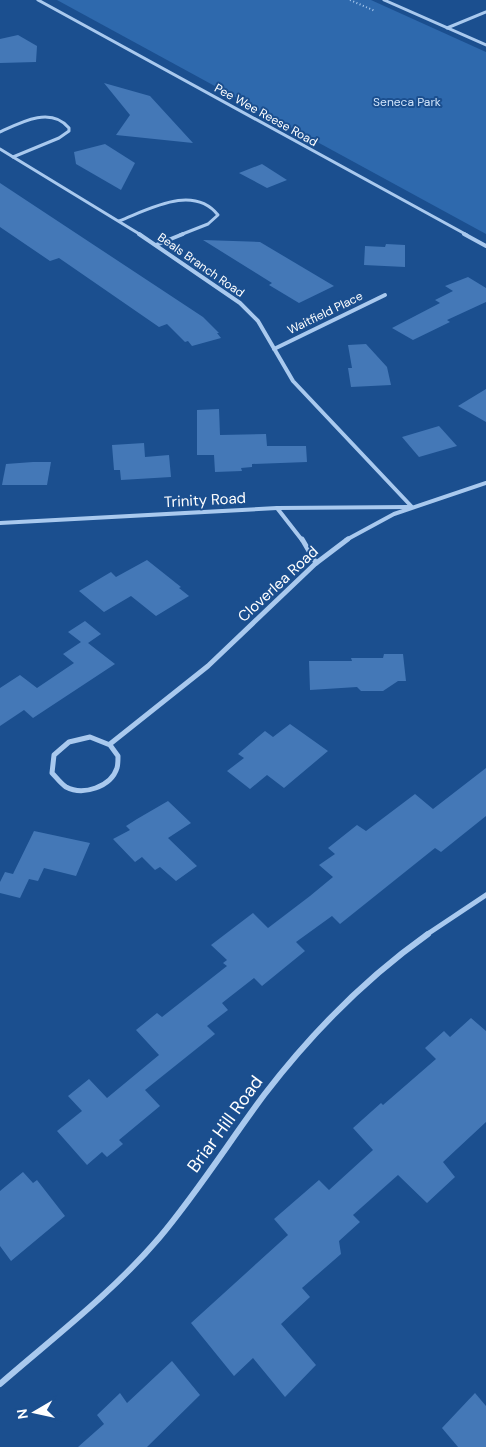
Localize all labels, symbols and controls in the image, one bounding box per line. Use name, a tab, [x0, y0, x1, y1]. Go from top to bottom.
street label: Pee Wee Reese Road	[212, 80, 320, 150]
park label: Seneca Park	[373, 94, 441, 110]
street label: Beals Branch Road	[154, 229, 248, 301]
street label: Waitfield Place	[285, 288, 365, 338]
street label: Trinity Road	[164, 488, 246, 512]
street label: Cloverlea Road	[233, 542, 323, 626]
street label: Briar Hill Road	[182, 1071, 268, 1177]
north arrow	[10, 1387, 60, 1437]
text: N	[12, 1408, 32, 1420]

